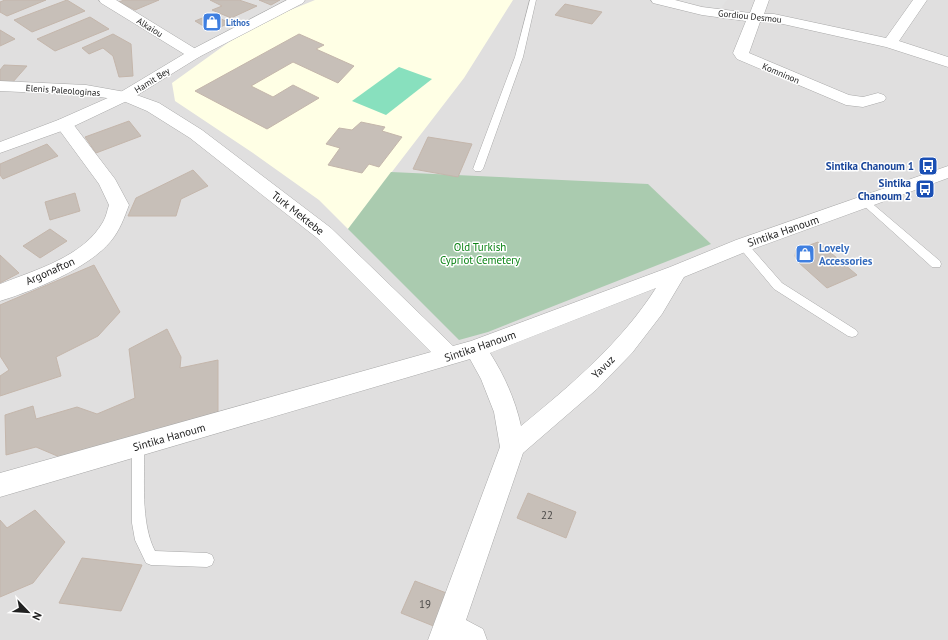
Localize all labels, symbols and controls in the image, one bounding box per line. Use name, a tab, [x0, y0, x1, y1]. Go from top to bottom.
street label: Gordiou Desmou	[718, 7, 783, 25]
shop icon: Lithos	[201, 11, 223, 33]
street label: Alkaiou	[135, 15, 165, 39]
place label: Lithos	[226, 17, 250, 28]
street label: Komninon	[761, 60, 801, 86]
street label: Hamit Bey	[132, 64, 172, 95]
street label: Elenis Paleologinas	[25, 82, 101, 98]
bus stop icon: Sintika Chanoum 1	[917, 155, 939, 177]
place label: Sintika Chanoum 1	[826, 159, 914, 173]
place label: Sintika Chanoum 2	[858, 176, 911, 203]
bus stop icon: Sintika Chanoum 2	[914, 178, 936, 200]
street label: Turk Mektebe	[269, 188, 327, 238]
street label: Sintika Hanoum	[745, 212, 821, 250]
park label: Old Turkish Cypriot Cemetery	[440, 240, 521, 267]
place label: Lovely Accessories	[819, 241, 873, 268]
shop icon: Lovely Accessories	[794, 243, 816, 265]
street label: Argonafton	[23, 254, 77, 288]
street label: Sintika Hanoum	[442, 327, 518, 365]
street label: Yavuz	[589, 352, 618, 381]
street label: Sintika Hanoum	[131, 420, 207, 454]
house number: 22	[541, 508, 553, 522]
north arrow	[8, 592, 48, 632]
house number: 19	[419, 597, 431, 611]
text: N	[29, 610, 45, 622]

